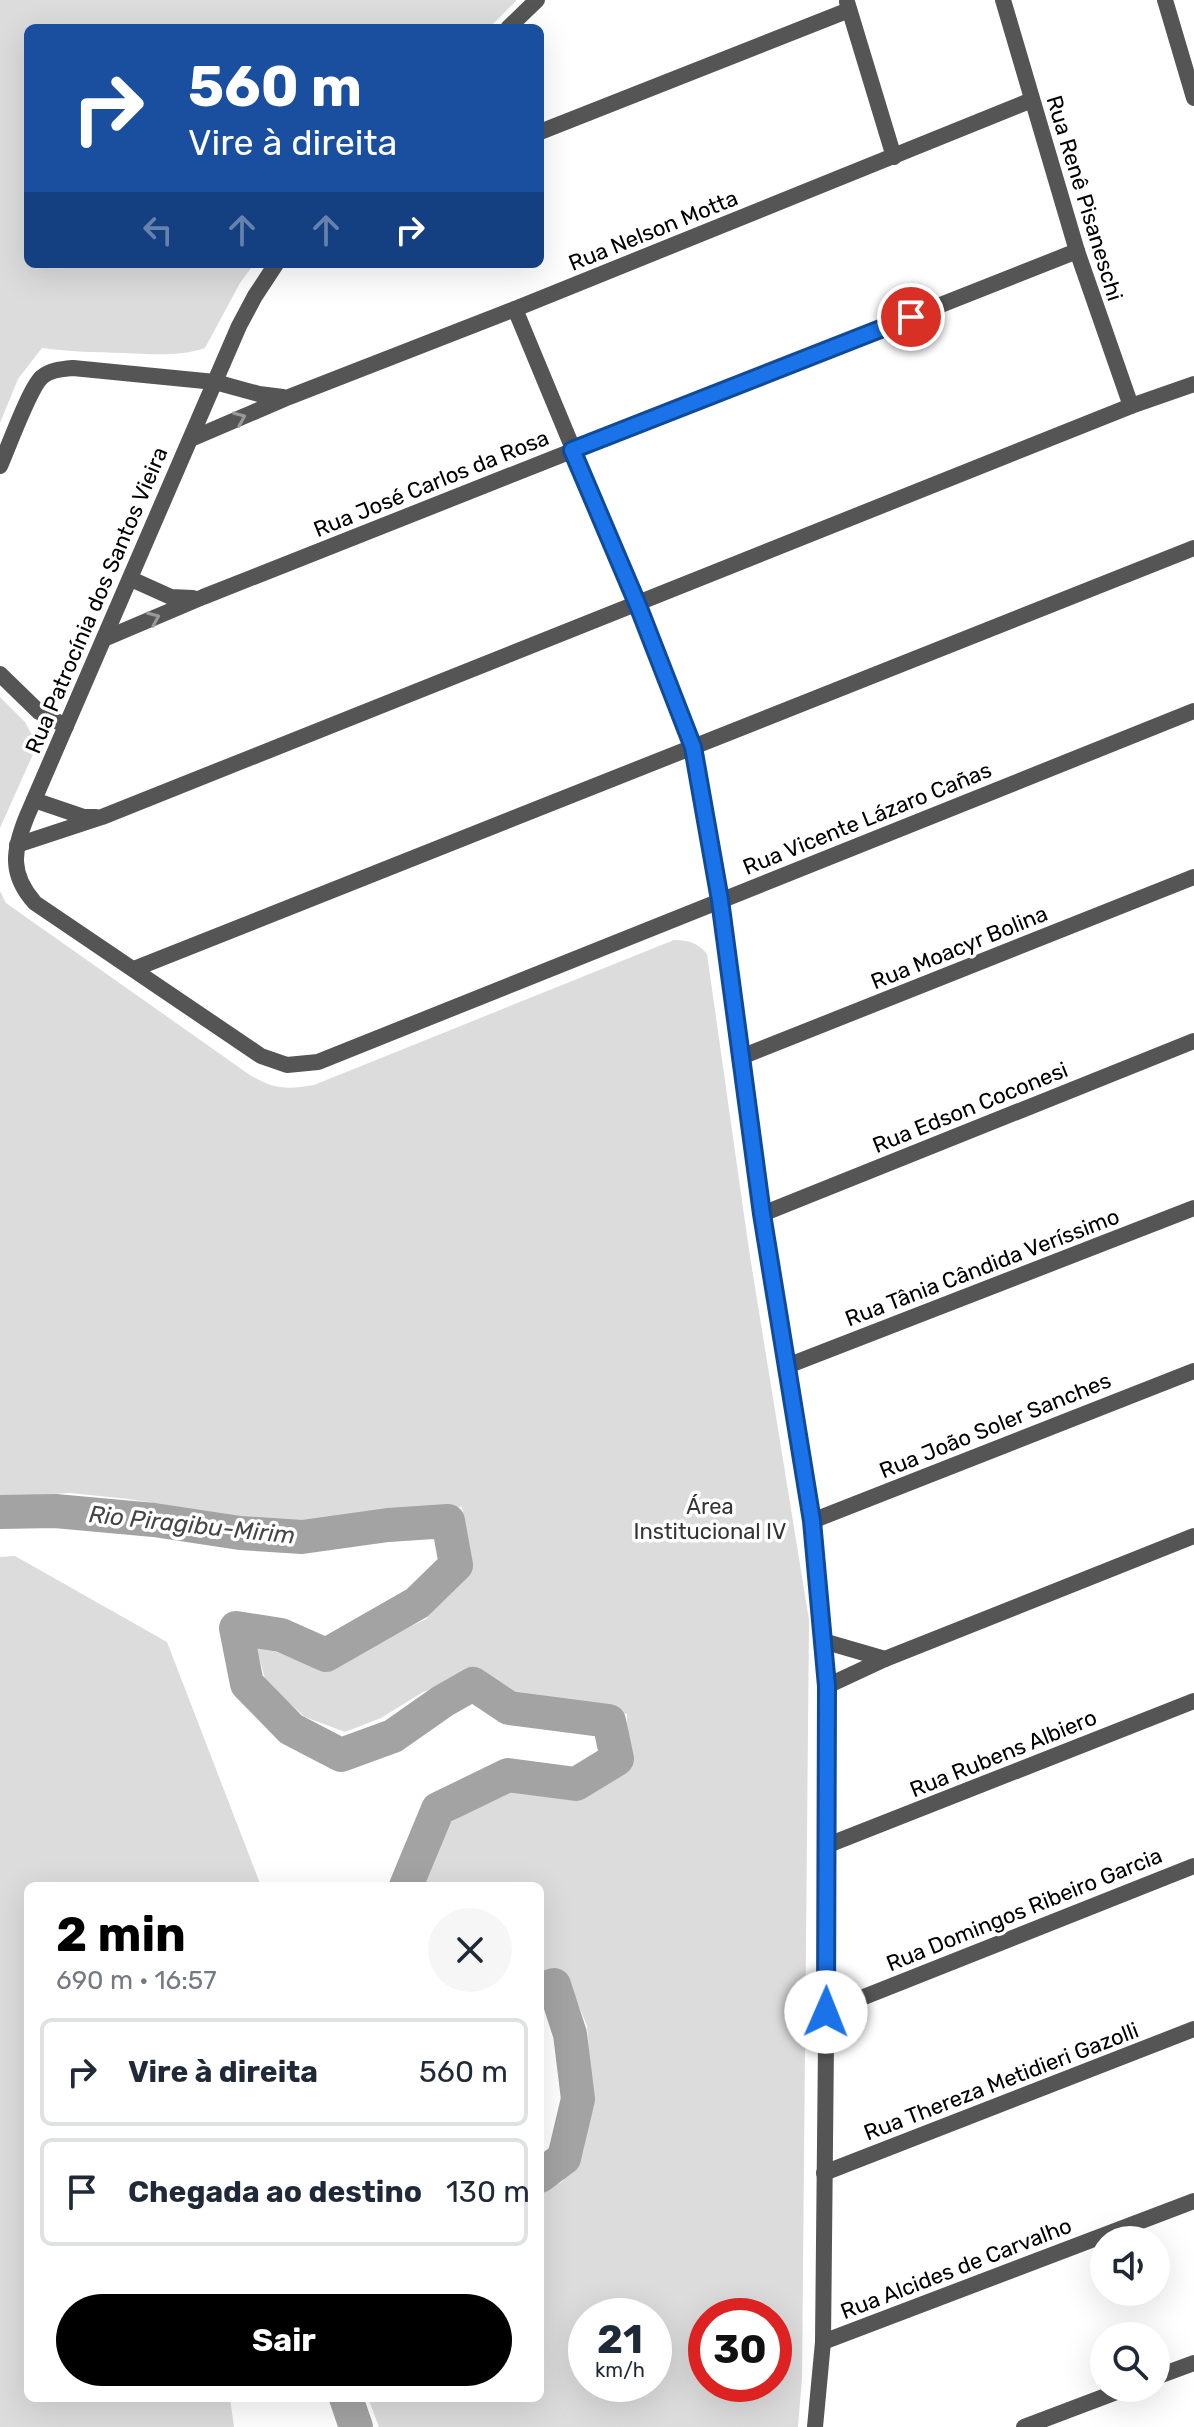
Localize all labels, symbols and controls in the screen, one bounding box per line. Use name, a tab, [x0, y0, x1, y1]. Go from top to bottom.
text: 560 m	[188, 54, 362, 120]
icon: right	[56, 56, 160, 160]
street label: Rua Renê Pisaneschi	[1040, 92, 1129, 304]
text: Vire à direita	[188, 121, 397, 164]
street label: Rua Nelson Motta	[565, 184, 742, 277]
icon: left	[136, 208, 180, 252]
icon: ahead	[220, 208, 264, 252]
icon: ahead	[304, 208, 348, 252]
icon: right	[388, 208, 432, 252]
pin	[877, 283, 945, 351]
icon: arrive	[889, 295, 933, 339]
one-way arrow	[231, 411, 246, 427]
street label: Rua José Carlos da Rosa	[310, 424, 553, 543]
street label: Rua Patrocínia dos Santos Vieira	[19, 443, 173, 758]
one-way arrow	[145, 611, 160, 627]
street label: Rua Vicente Lázaro Cañas	[739, 756, 995, 881]
street label: Rua Moacyr Bolina	[867, 900, 1051, 995]
street label: Rua Edson Coconesi	[869, 1056, 1072, 1159]
street label: Rua Tânia Cândida Veríssimo	[841, 1203, 1123, 1332]
street label: Rua João Soler Sanches	[875, 1367, 1115, 1484]
park label: Área Institucional IV	[633, 1493, 787, 1545]
water label: Rio Piragibu-Mirim	[87, 1500, 297, 1550]
street label: Rua Rubens Albiero	[906, 1704, 1101, 1803]
street label: Rua Domingos Ribeiro Garcia	[882, 1842, 1166, 1977]
text: 2 min	[56, 1906, 186, 1963]
button: close	[428, 1908, 512, 1992]
text: 690 m · 16:57	[56, 1965, 217, 1996]
position arrow	[784, 1970, 868, 2054]
street label: Rua Thereza Metidieri Gazolli	[860, 2017, 1142, 2146]
icon: right	[60, 2050, 104, 2094]
text: Vire à direita	[128, 2054, 318, 2090]
text: 560 m	[419, 2054, 508, 2090]
icon: arrive	[60, 2170, 104, 2214]
text: Chegada ao destino	[128, 2174, 422, 2210]
text: 130 m	[446, 2174, 530, 2210]
street label: Rua Alcides de Carvalho	[837, 2212, 1076, 2325]
map controls	[1090, 2226, 1170, 2402]
button: sound	[1090, 2226, 1170, 2306]
button: Sair	[56, 2294, 512, 2386]
speed limit sign: 30	[688, 2298, 792, 2402]
text: 21	[597, 2316, 643, 2363]
button: search	[1090, 2322, 1170, 2402]
text: km/h	[595, 2358, 645, 2382]

